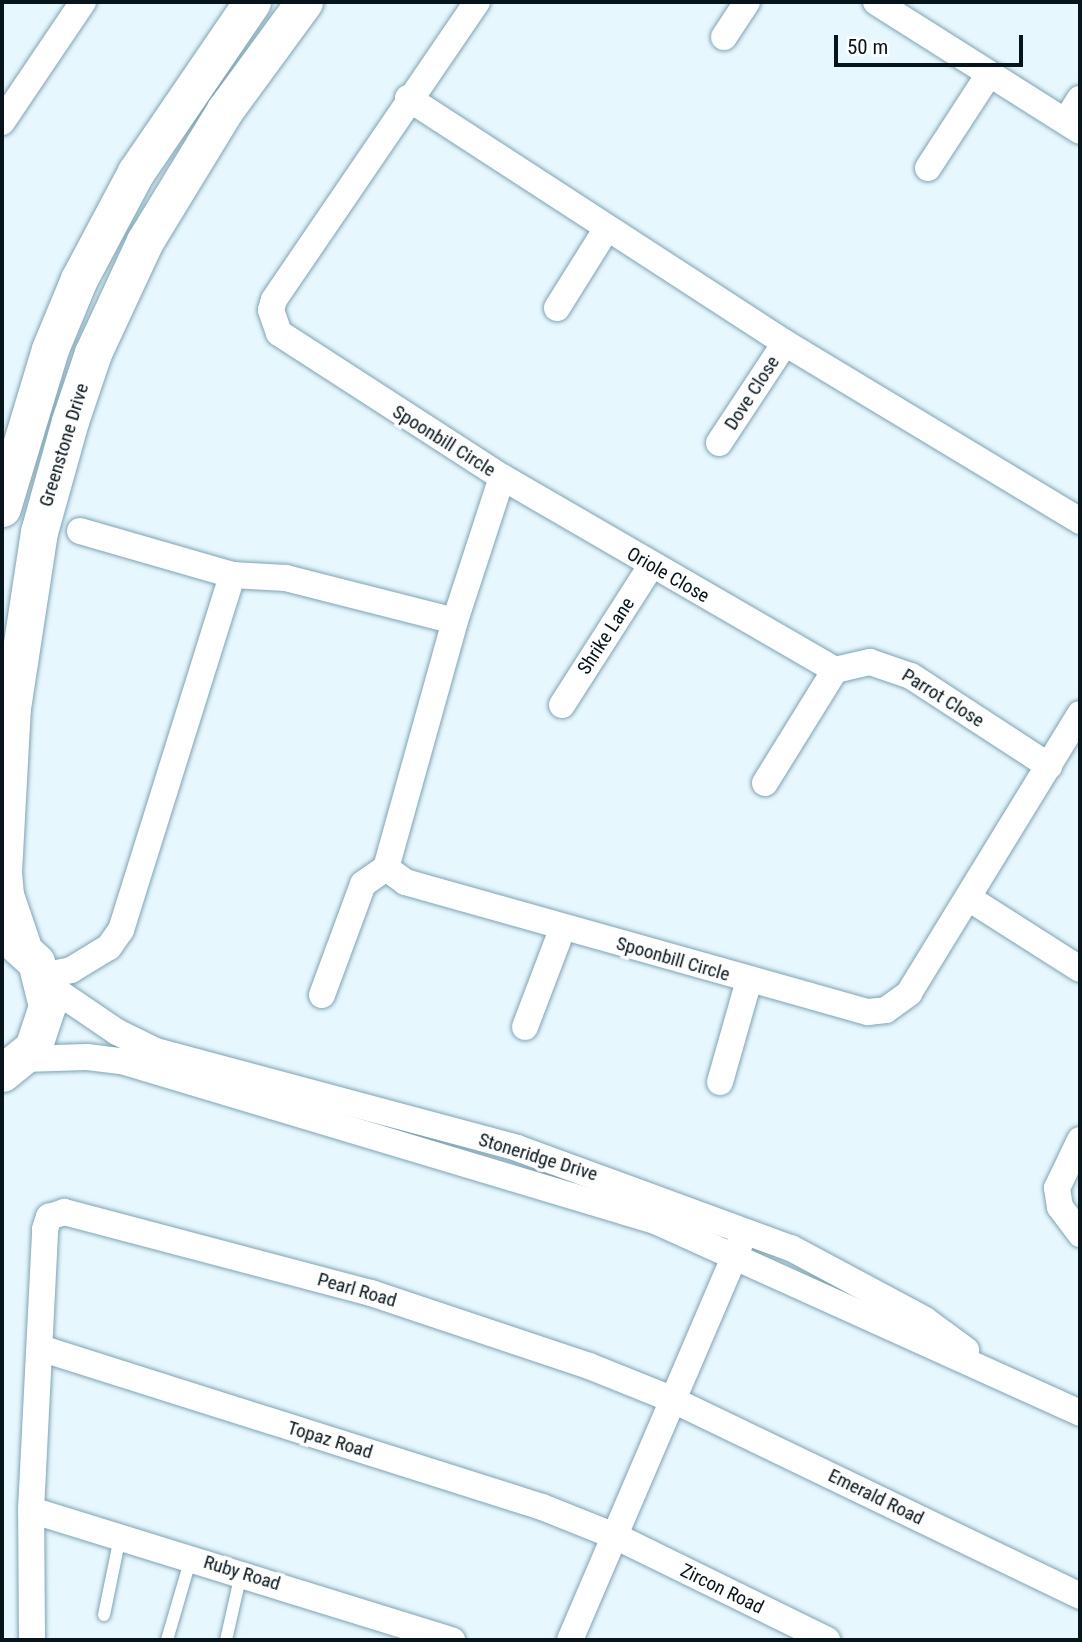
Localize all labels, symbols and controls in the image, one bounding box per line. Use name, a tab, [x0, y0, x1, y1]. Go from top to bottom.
scale bar	[837, 21, 1026, 65]
text: 50 m	[847, 35, 888, 59]
street label: Dove Close	[720, 352, 784, 434]
street label: Greenstone Drive	[34, 381, 94, 509]
street label: Spoonbill Circle	[388, 400, 500, 482]
street label: Oriole Close	[623, 542, 713, 608]
street label: Shrike Lane	[573, 593, 639, 679]
street label: Parrot Close	[898, 664, 988, 732]
street label: Spoonbill Circle	[614, 932, 732, 986]
street label: Stoneridge Drive	[476, 1128, 600, 1186]
street label: Pearl Road	[315, 1268, 399, 1312]
street label: Topaz Road	[285, 1416, 375, 1464]
street label: Emerald Road	[825, 1464, 927, 1530]
street label: Ruby Road	[201, 1551, 283, 1595]
street label: Zircon Road	[677, 1559, 767, 1619]

